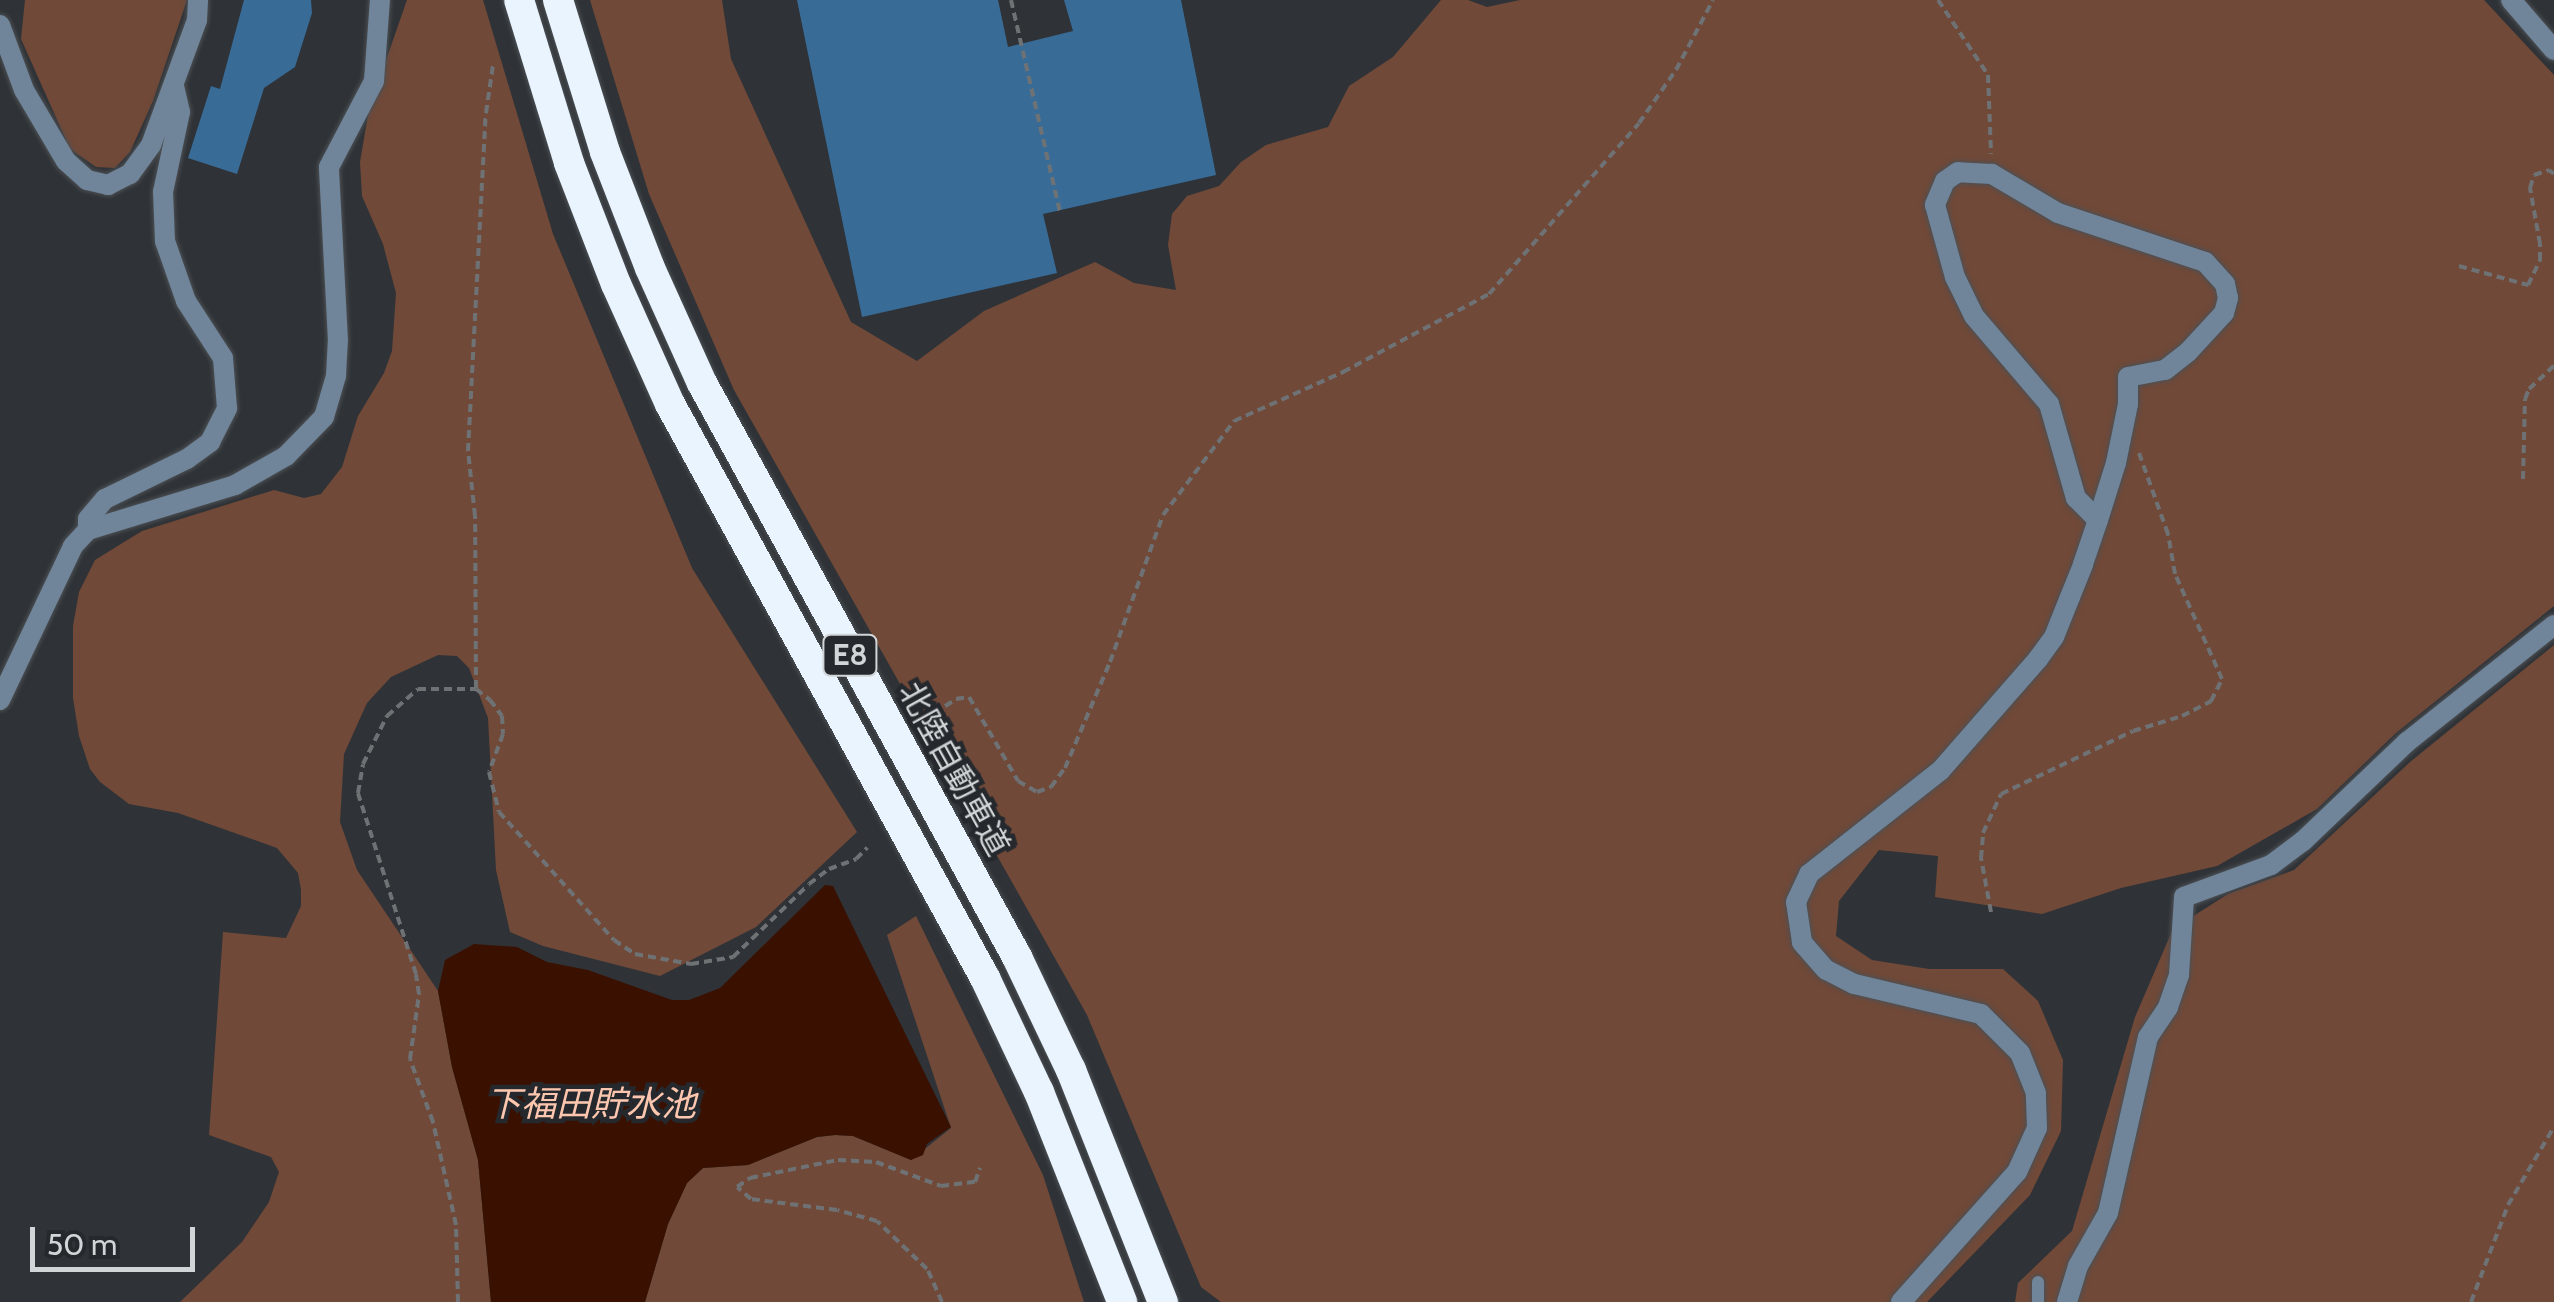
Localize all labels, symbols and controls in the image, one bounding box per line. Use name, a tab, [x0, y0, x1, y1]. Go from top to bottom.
road number: E8	[820, 630, 880, 680]
street label: 北陸自動車道	[891, 676, 1017, 862]
water label: 下福田貯水池	[486, 1083, 696, 1125]
scale bar	[35, 1207, 200, 1269]
text: 50 m	[47, 1226, 117, 1263]

